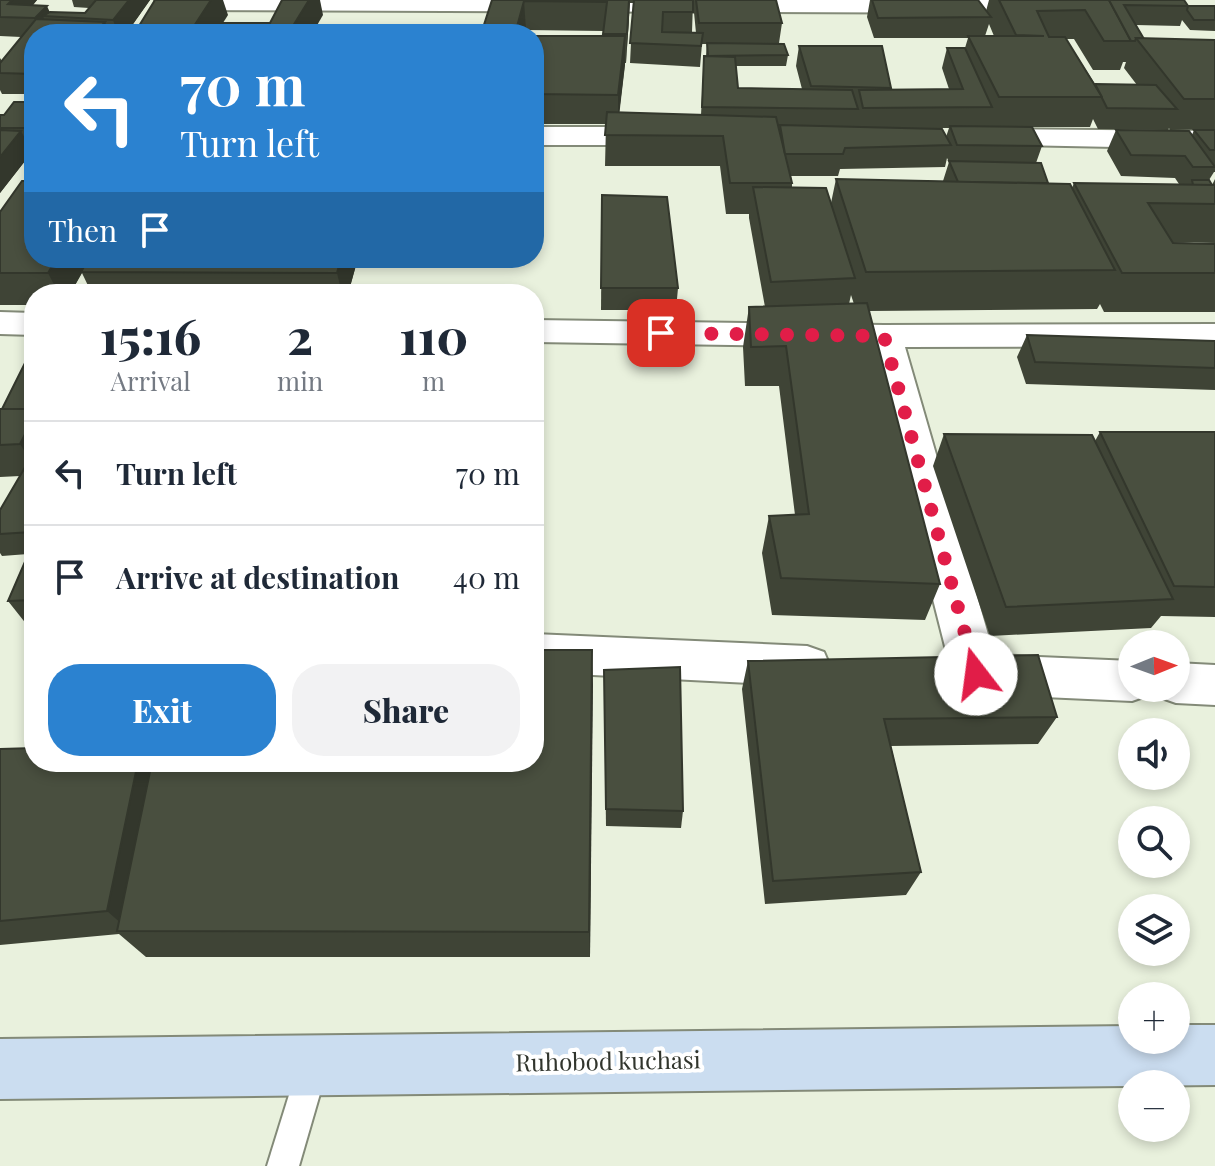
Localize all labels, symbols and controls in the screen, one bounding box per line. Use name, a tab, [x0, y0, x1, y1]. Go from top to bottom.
text: 70 m	[180, 46, 305, 121]
icon: left	[48, 56, 152, 160]
text: Turn left	[180, 118, 319, 166]
icon: arrive	[133, 208, 177, 252]
text: Then	[48, 210, 117, 250]
pin	[627, 299, 695, 367]
text: 15:16	[100, 303, 201, 367]
text: 2	[287, 303, 313, 367]
text: 110	[399, 303, 468, 367]
icon: arrive	[639, 311, 683, 355]
text: Arrival	[111, 363, 191, 398]
text: min	[277, 363, 323, 398]
text: m	[422, 363, 445, 398]
icon: left	[48, 451, 92, 495]
text: Turn left	[116, 453, 237, 493]
text: 70 m	[456, 453, 520, 493]
icon: arrive	[48, 555, 92, 599]
text: Arrive at destination	[116, 557, 399, 597]
text: 40 m	[453, 557, 520, 597]
north arrow	[1118, 630, 1190, 702]
map controls	[1118, 630, 1190, 1142]
position arrow	[934, 632, 1018, 716]
button: Exit	[48, 664, 276, 756]
button: Share	[292, 664, 520, 756]
button: sound	[1118, 718, 1190, 790]
button: search	[1118, 806, 1190, 878]
button: layers	[1118, 894, 1190, 966]
button: +	[1118, 982, 1190, 1054]
street label: Ruhobod kuchasi	[515, 1042, 701, 1078]
button: −	[1118, 1070, 1190, 1142]

